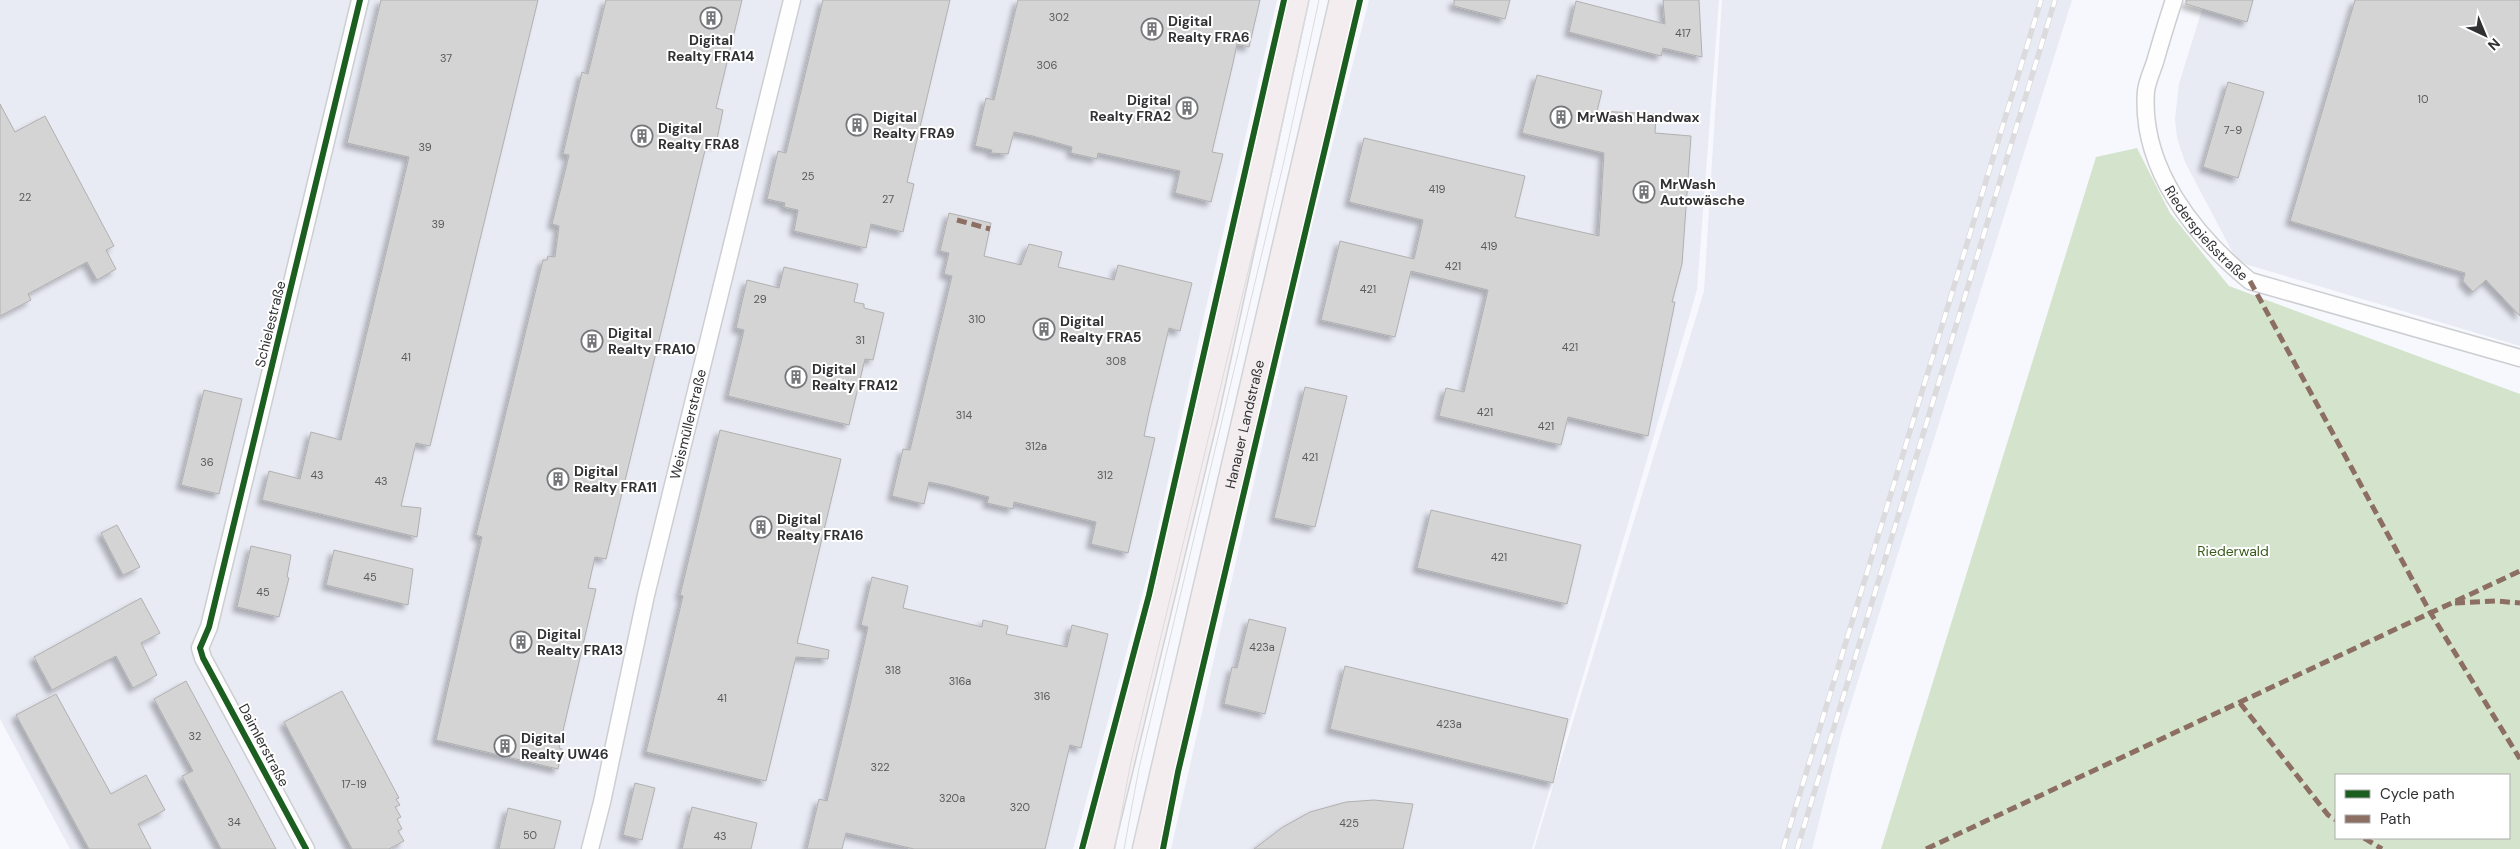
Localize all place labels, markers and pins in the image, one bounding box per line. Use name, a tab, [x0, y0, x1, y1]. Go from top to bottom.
building icon: Digital Realty FRA14	[699, 6, 723, 30]
place label: Digital Realty FRA6	[1168, 12, 1250, 46]
building icon: Digital Realty FRA6	[1140, 17, 1164, 41]
place label: Digital Realty FRA14	[668, 31, 754, 65]
place label: Digital Realty FRA2	[1090, 91, 1171, 125]
building icon: Digital Realty FRA2	[1175, 96, 1199, 120]
building icon: MrWash Handwax	[1549, 105, 1573, 129]
place label: Digital Realty FRA9	[873, 108, 955, 142]
place label: MrWash Handwax	[1577, 108, 1699, 126]
building icon: Digital Realty FRA9	[845, 113, 869, 137]
place label: Digital Realty FRA8	[658, 119, 740, 153]
building icon: Digital Realty FRA8	[630, 124, 654, 148]
place label: MrWash Autowäsche	[1660, 175, 1745, 209]
building icon: MrWash Autowäsche	[1632, 180, 1656, 204]
place label: Digital Realty FRA5	[1060, 312, 1141, 346]
building icon: Digital Realty FRA5	[1032, 317, 1056, 341]
place label: Digital Realty FRA10	[608, 324, 696, 358]
building icon: Digital Realty FRA10	[580, 329, 604, 353]
place label: Digital Realty FRA12	[812, 360, 898, 394]
building icon: Digital Realty FRA12	[784, 365, 808, 389]
place label: Digital Realty FRA11	[574, 462, 657, 496]
building icon: Digital Realty FRA11	[546, 467, 570, 491]
place label: Digital Realty FRA16	[777, 510, 864, 544]
building icon: Digital Realty FRA16	[749, 515, 773, 539]
place label: Digital Realty FRA13	[537, 625, 623, 659]
building icon: Digital Realty FRA13	[509, 630, 533, 654]
place label: Digital Realty UW46	[521, 729, 609, 763]
building icon: Digital Realty UW46	[493, 734, 517, 758]

